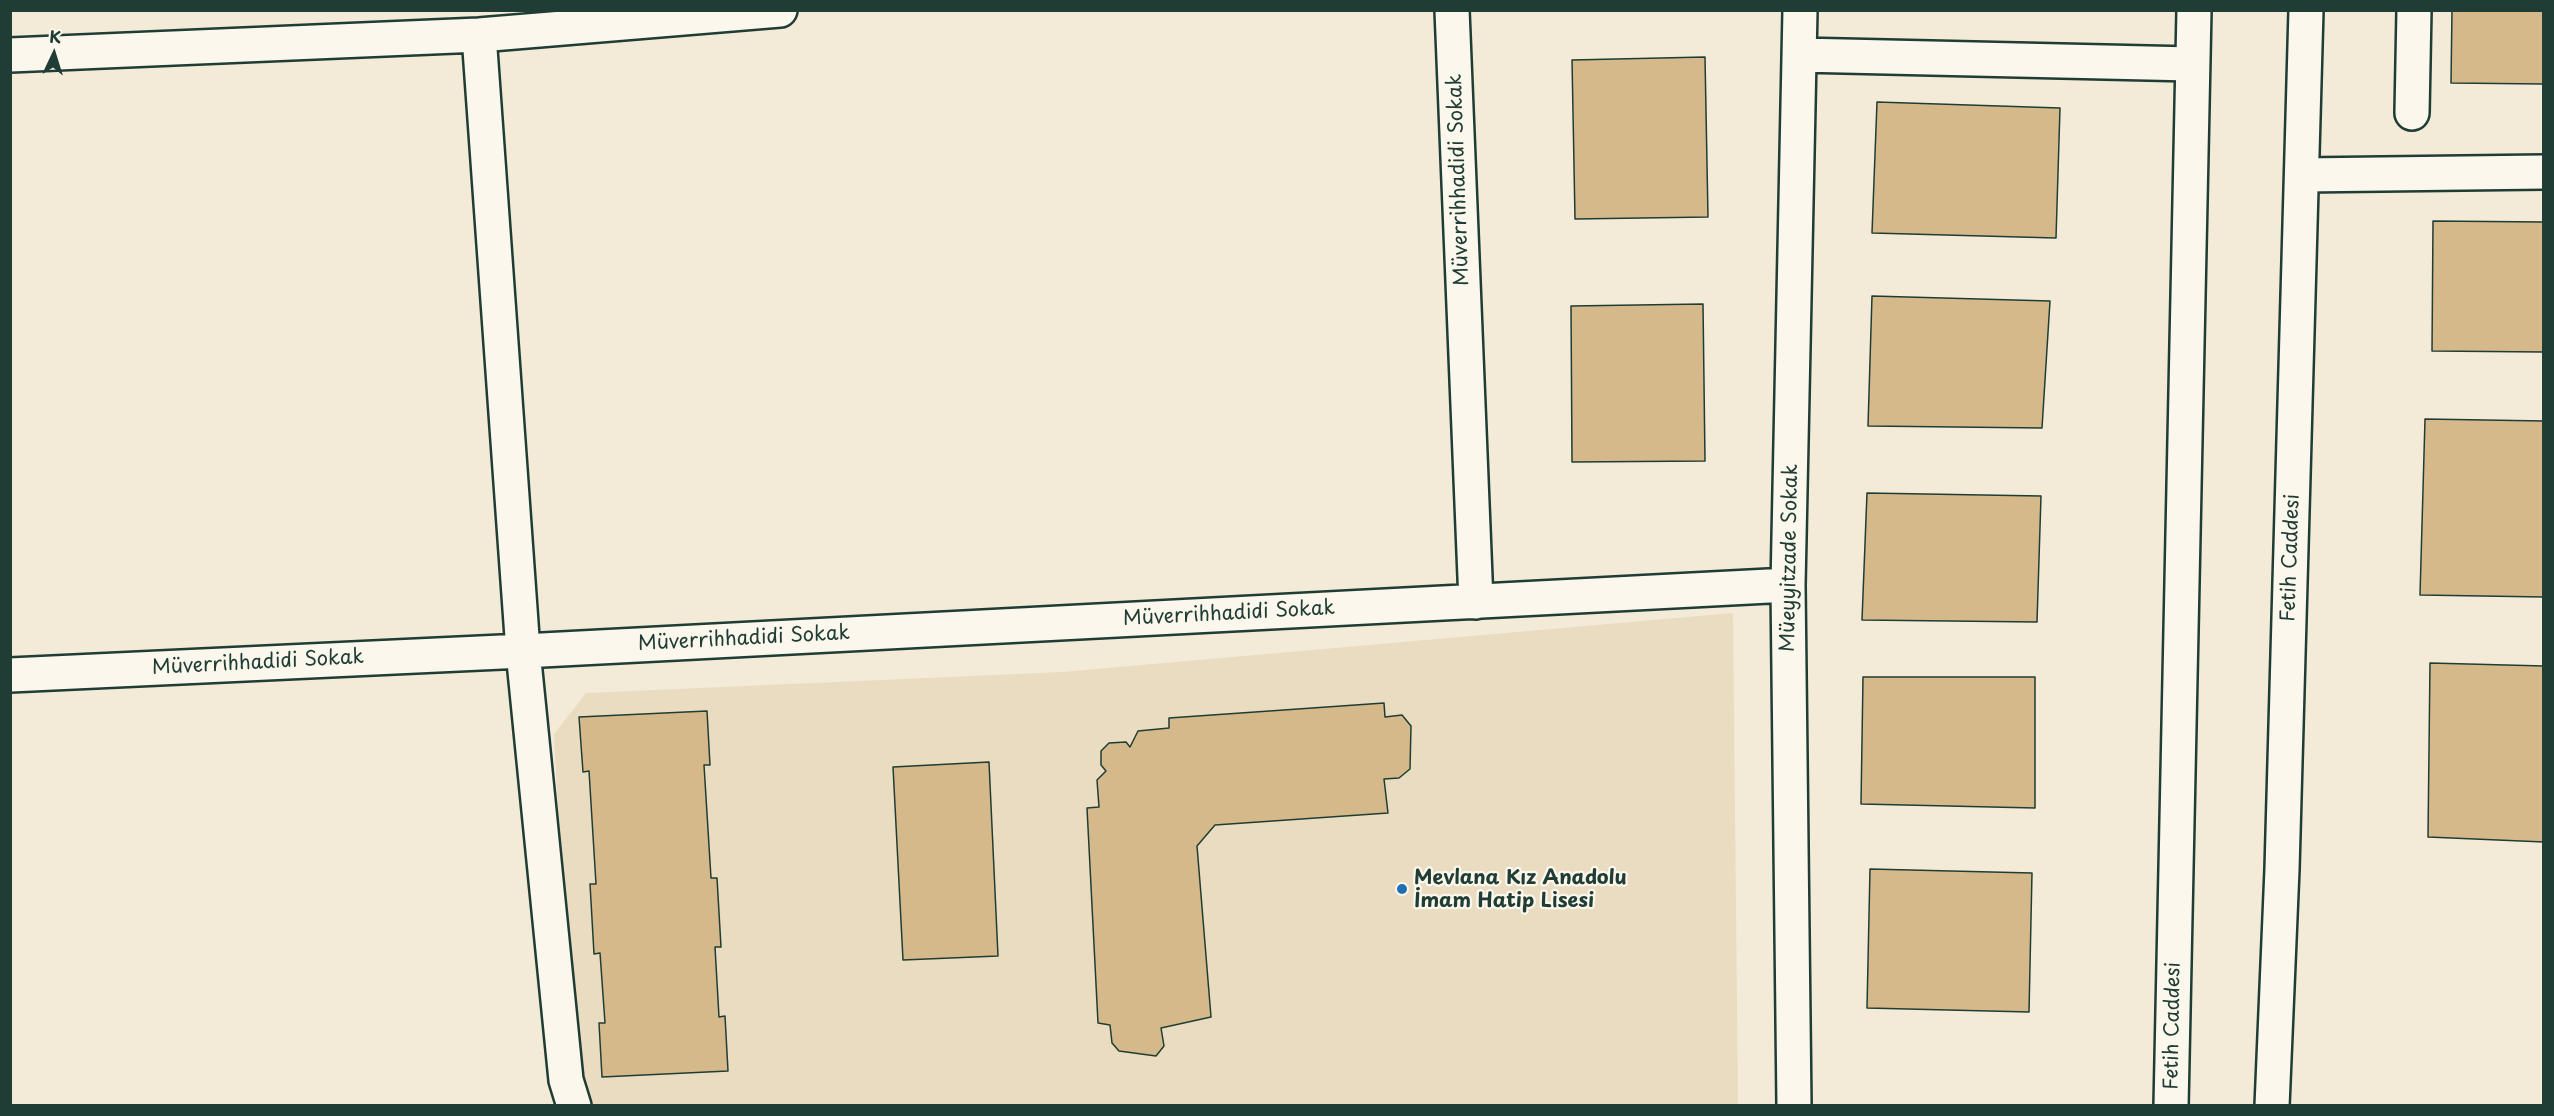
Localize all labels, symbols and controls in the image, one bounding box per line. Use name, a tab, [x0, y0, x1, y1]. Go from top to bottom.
north arrow	[24, 24, 84, 84]
text: K	[49, 24, 62, 48]
street label: Müverrihhadidi Sokak	[1443, 74, 1475, 286]
street label: Müeyyitzade Sokak	[1776, 464, 1804, 652]
street label: Fetih Caddesi	[2277, 494, 2305, 622]
street label: Müverrihhadidi Sokak	[1122, 596, 1336, 632]
street label: Müverrihhadidi Sokak	[637, 621, 851, 657]
street label: Müverrihhadidi Sokak	[151, 645, 365, 681]
place label: Mevlana Kız Anadolu İmam Hatip Lisesi	[1414, 866, 1627, 913]
marker: Mevlana Kız Anadolu İmam Hatip Lisesi	[1395, 882, 1409, 896]
street label: Fetih Caddesi	[2160, 962, 2186, 1090]

